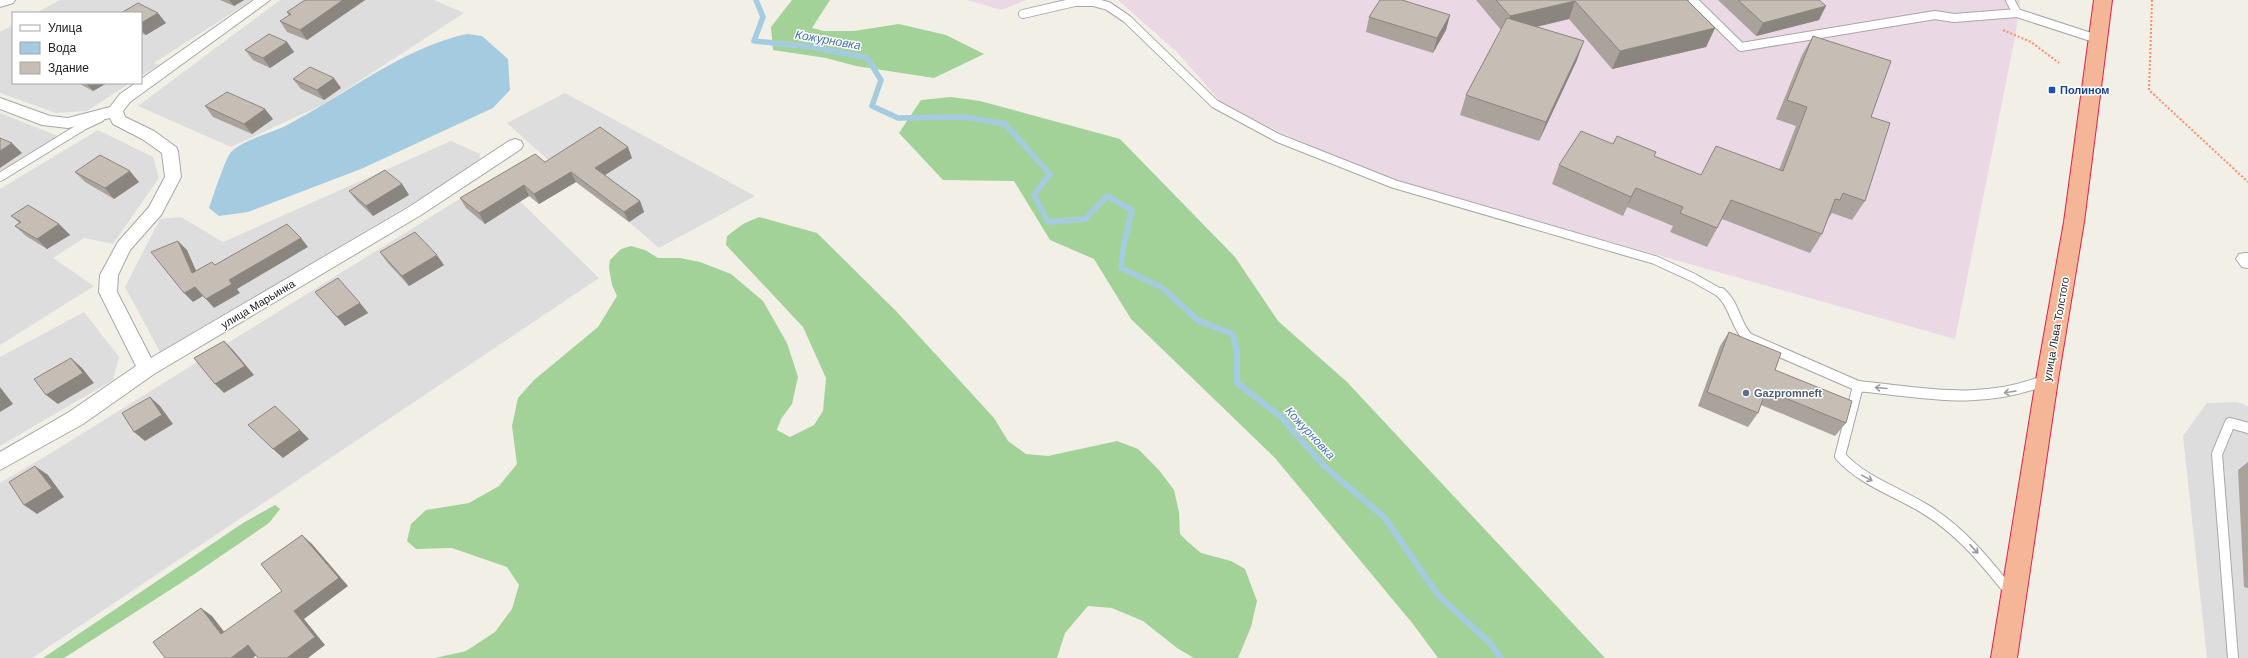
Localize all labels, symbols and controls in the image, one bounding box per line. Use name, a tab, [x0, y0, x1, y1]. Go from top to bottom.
legend	[12, 12, 142, 84]
text: Улица	[48, 21, 82, 35]
water label: Кожурновка	[794, 27, 862, 53]
text: Вода	[48, 41, 76, 55]
text: Здание	[48, 61, 89, 75]
place label: Полином	[2060, 84, 2109, 96]
marker: Полином	[2047, 85, 2057, 95]
street label: улица Льва Толстого	[2041, 276, 2071, 382]
street label: улица Марьинка	[219, 277, 298, 331]
one-way arrow	[1875, 385, 1888, 392]
place label: Gazpromneft	[1754, 387, 1822, 399]
marker: Gazpromneft	[1741, 388, 1751, 398]
one-way arrow	[2004, 388, 2017, 396]
water label: Кожурновка	[1282, 404, 1338, 462]
one-way arrow	[1861, 474, 1873, 482]
one-way arrow	[1970, 544, 1979, 554]

